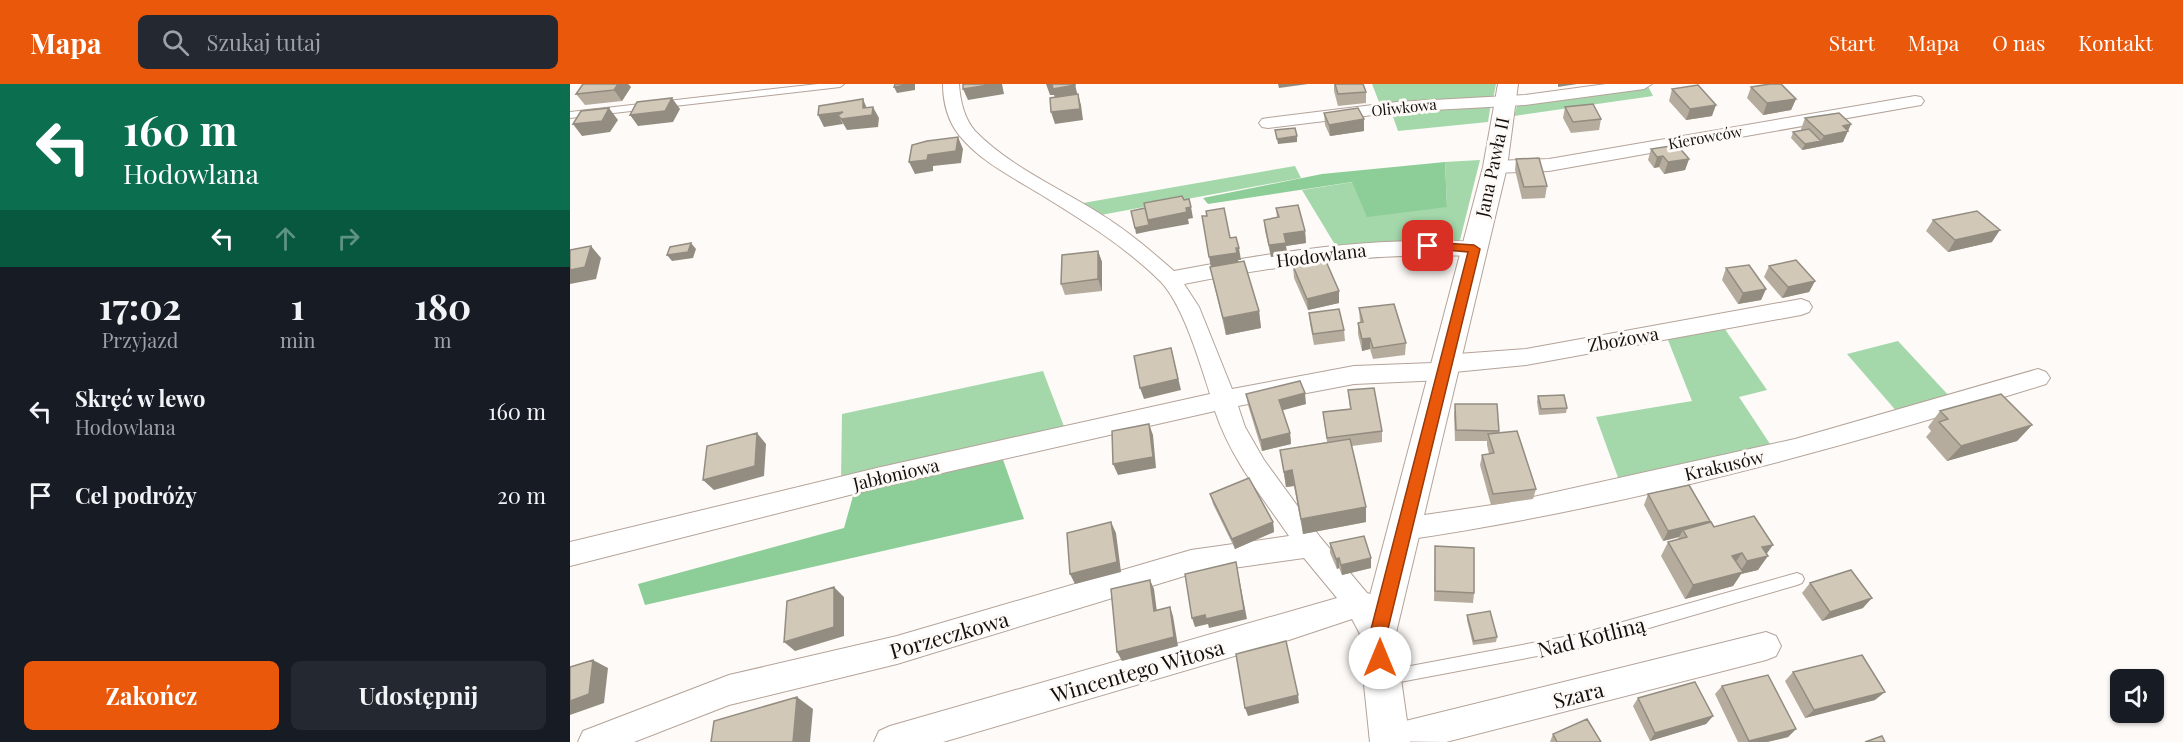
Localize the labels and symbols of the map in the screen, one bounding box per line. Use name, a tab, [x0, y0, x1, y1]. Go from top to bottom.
street label: Oliwkowa	[1370, 94, 1438, 120]
street label: Jana Pawła II	[1469, 115, 1514, 220]
street label: Kierowców	[1666, 121, 1744, 153]
pin	[1402, 220, 1453, 271]
street label: Hodowlana	[1275, 238, 1367, 272]
street label: Zbożowa	[1586, 321, 1660, 357]
street label: Krakusów	[1682, 444, 1766, 486]
street label: Jabłoniowa	[850, 452, 941, 496]
street label: Porzeczkowa	[886, 604, 1012, 664]
street label: Nad Kotliną	[1534, 609, 1648, 663]
position arrow	[1348, 626, 1412, 690]
street label: Wincentego Witosa	[1046, 632, 1227, 708]
street label: Szara	[1550, 674, 1607, 714]

